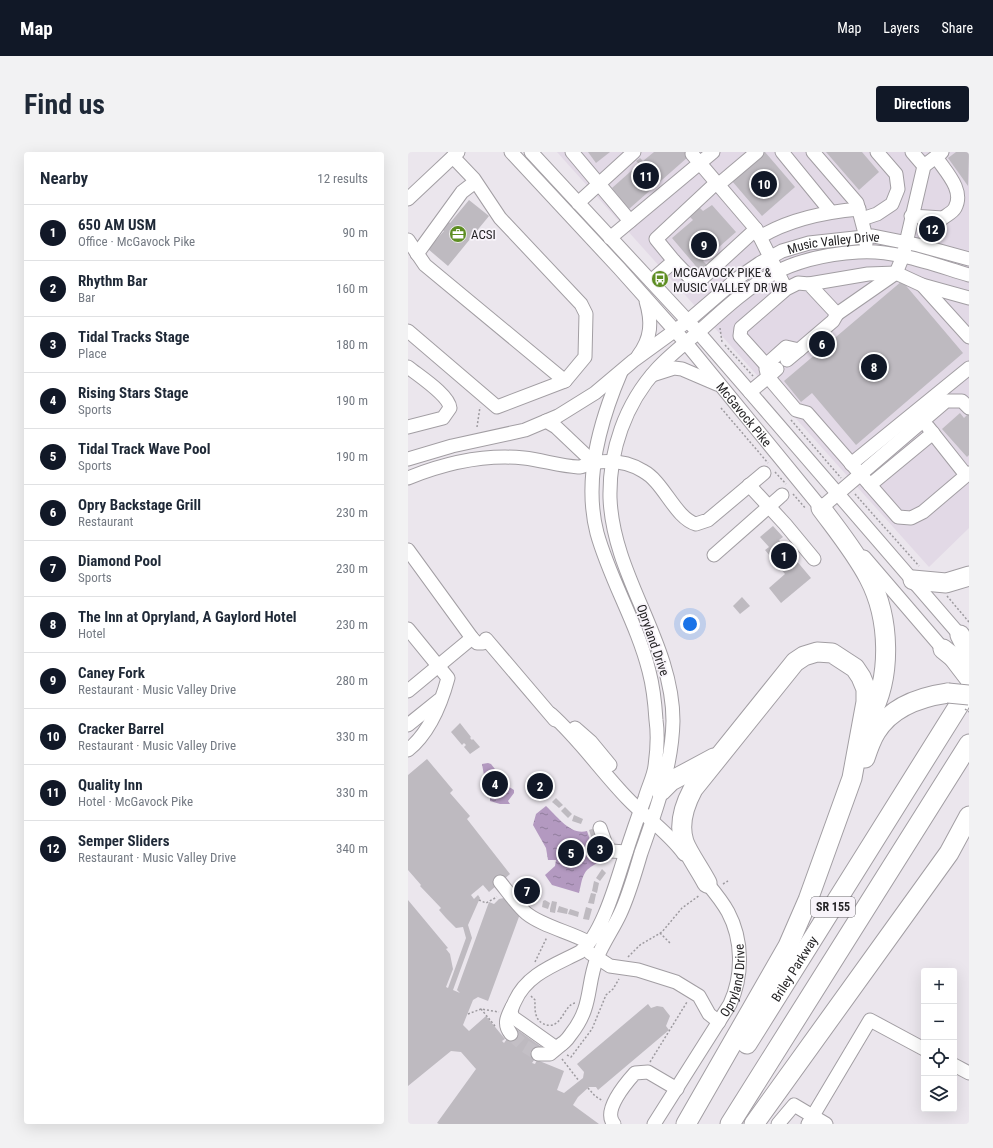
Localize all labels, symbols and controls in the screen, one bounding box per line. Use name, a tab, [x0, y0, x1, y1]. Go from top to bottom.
text: Map	[20, 17, 53, 40]
text: Map	[837, 20, 861, 36]
text: Layers	[883, 20, 920, 36]
text: Share	[942, 20, 973, 36]
button: Directions	[876, 86, 969, 122]
text: Find us	[24, 88, 105, 121]
pin: 11	[633, 161, 659, 191]
text: Nearby	[40, 168, 88, 188]
pin: 10	[751, 169, 777, 199]
text: 12 results	[317, 171, 368, 186]
pin: 12	[919, 214, 945, 244]
text: 650 AM USM	[78, 216, 156, 234]
office icon: ACSI	[448, 224, 468, 244]
text: 1	[50, 225, 56, 240]
text: 90 m	[342, 225, 368, 240]
place label: ACSI	[471, 227, 496, 242]
street label: Music Valley Drive	[785, 228, 881, 257]
pin: 9	[691, 230, 717, 260]
text: Office · McGavock Pike	[78, 234, 195, 249]
place label: MCGAVOCK PIKE & MUSIC VALLEY DR WB	[673, 265, 788, 295]
bus stop icon: MCGAVOCK PIKE & MUSIC VALLEY DR WB	[650, 269, 670, 289]
text: Rhythm Bar	[78, 272, 147, 290]
text: 2	[50, 281, 56, 296]
text: 160 m	[336, 281, 368, 296]
text: Bar	[78, 290, 95, 305]
text: Tidal Tracks Stage	[78, 328, 190, 346]
pin: 6	[809, 329, 835, 359]
text: 3	[50, 337, 56, 352]
text: 180 m	[336, 337, 368, 352]
text: Place	[78, 346, 107, 361]
pin: 8	[861, 352, 887, 382]
street label: McGavock Pike	[714, 379, 775, 449]
text: Rising Stars Stage	[78, 384, 189, 402]
text: 4	[50, 393, 56, 408]
text: 190 m	[336, 393, 368, 408]
text: Sports	[78, 402, 112, 417]
text: Tidal Track Wave Pool	[78, 440, 211, 458]
text: 5	[50, 449, 56, 464]
text: 190 m	[336, 449, 368, 464]
text: Sports	[78, 458, 112, 473]
text: Opry Backstage Grill	[78, 496, 201, 514]
text: 6	[50, 505, 56, 520]
text: 230 m	[336, 505, 368, 520]
text: Restaurant	[78, 514, 133, 529]
pin: 1	[771, 541, 797, 571]
text: Diamond Pool	[78, 552, 161, 570]
text: 7	[50, 561, 56, 576]
text: 230 m	[336, 561, 368, 576]
text: Sports	[78, 570, 112, 585]
street label: Opryland Drive	[634, 602, 672, 678]
text: The Inn at Opryland, A Gaylord Hotel	[78, 608, 297, 626]
your location	[680, 614, 700, 634]
text: 8	[50, 617, 56, 632]
text: 230 m	[336, 617, 368, 632]
text: Hotel	[78, 626, 106, 641]
text: Caney Fork	[78, 664, 145, 682]
text: 9	[50, 673, 56, 688]
text: 280 m	[336, 673, 368, 688]
text: Restaurant · Music Valley Drive	[78, 682, 236, 697]
text: Cracker Barrel	[78, 720, 164, 738]
text: 10	[46, 729, 60, 744]
text: 330 m	[336, 729, 368, 744]
text: Restaurant · Music Valley Drive	[78, 738, 236, 753]
pin: 4	[482, 769, 508, 799]
pin: 2	[527, 771, 553, 801]
text: Quality Inn	[78, 776, 143, 794]
text: 11	[46, 785, 60, 800]
text: 330 m	[336, 785, 368, 800]
text: Hotel · McGavock Pike	[78, 794, 193, 809]
text: Semper Sliders	[78, 832, 169, 850]
pin: 3	[587, 834, 613, 864]
pin: 5	[558, 838, 584, 868]
text: 12	[46, 841, 60, 856]
text: 340 m	[336, 841, 368, 856]
text: Restaurant · Music Valley Drive	[78, 850, 236, 865]
pin: 7	[514, 876, 540, 906]
road number: SR 155	[811, 897, 855, 917]
street label: Briley Parkway	[768, 932, 821, 1004]
street label: Opryland Drive	[717, 943, 747, 1019]
map controls	[921, 968, 957, 1112]
button: +	[921, 968, 957, 1004]
button: −	[921, 1004, 957, 1040]
button: locate	[921, 1040, 957, 1076]
button: layers	[921, 1076, 957, 1112]

